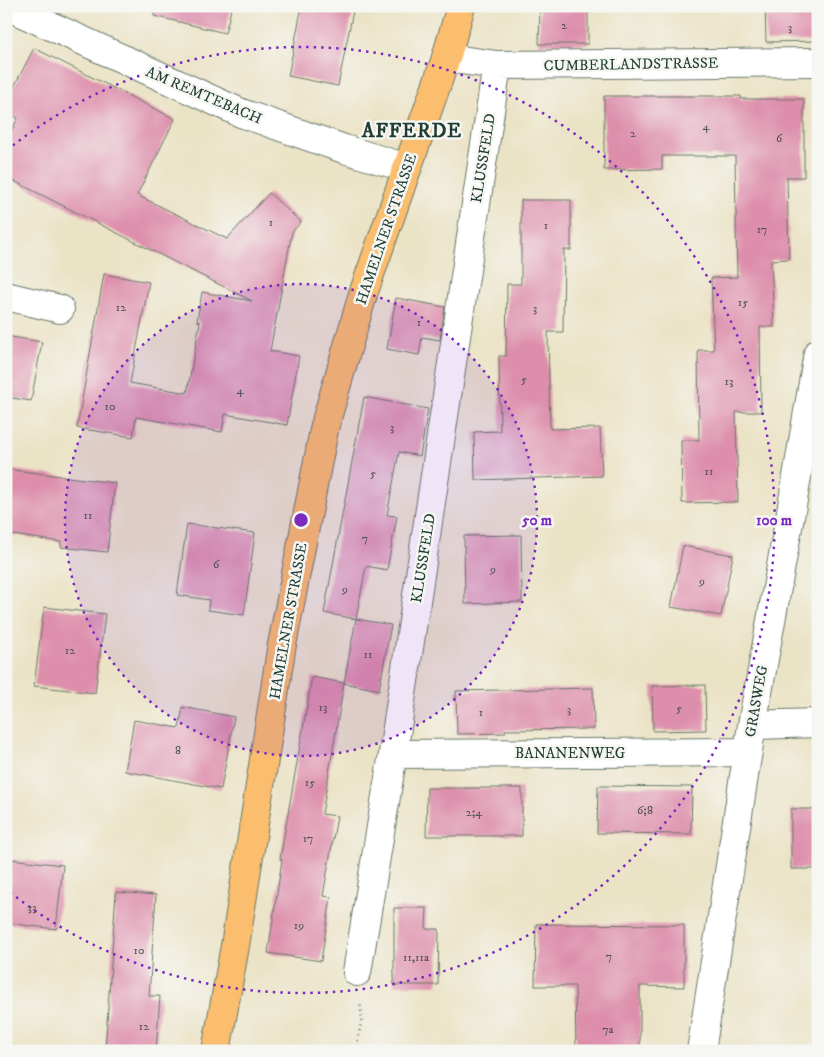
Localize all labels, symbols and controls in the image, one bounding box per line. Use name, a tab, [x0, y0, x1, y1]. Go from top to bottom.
house number: 2	[561, 18, 567, 33]
house number: 3	[788, 20, 792, 35]
street label: CUMBERLANDSTRASSE	[544, 53, 719, 76]
street label: AM REMTEBACH	[143, 62, 265, 128]
street label: KLUSSFELD	[467, 112, 500, 204]
district label: AFFERDE	[361, 119, 462, 144]
house number: 4	[703, 119, 711, 134]
house number: 2	[630, 126, 636, 141]
house number: 6	[776, 131, 783, 146]
street label: HAMELNER STRASSE	[352, 151, 421, 307]
house number: 1	[269, 215, 273, 230]
house number: 1	[544, 218, 548, 233]
house number: 17	[757, 222, 767, 237]
house number: 15	[738, 295, 748, 310]
house number: 12	[116, 300, 126, 315]
house number: 3	[533, 301, 537, 316]
house number: 1	[417, 315, 421, 330]
house number: 5	[521, 372, 527, 387]
house number: 13	[725, 374, 733, 389]
house number: 4	[237, 383, 245, 398]
house number: 10	[105, 399, 115, 414]
house number: 3	[390, 420, 394, 435]
house number: 11	[705, 464, 713, 479]
house number: 5	[370, 466, 376, 481]
house number: 11	[84, 508, 92, 523]
centre of rings	[292, 511, 310, 529]
text: 50 m	[521, 511, 553, 530]
text: 100 m	[756, 511, 793, 530]
street label: KLUSSFELD	[407, 512, 440, 604]
house number: 7	[362, 531, 368, 546]
street label: HAMELNER STRASSE	[265, 541, 312, 701]
house number: 6	[213, 557, 220, 572]
house number: 9	[489, 562, 496, 577]
house number: 9	[698, 574, 705, 589]
house number: 9	[341, 582, 348, 597]
house number: 12	[65, 643, 75, 658]
house number: 11	[364, 647, 372, 662]
street label: GRASWEG	[741, 663, 772, 739]
house number: 13	[319, 700, 327, 715]
house number: 5	[676, 701, 682, 716]
house number: 3	[567, 702, 571, 717]
house number: 1	[479, 705, 483, 720]
house number: 8	[175, 743, 181, 758]
street label: BANANENWEG	[515, 744, 626, 763]
house number: 15	[305, 775, 315, 790]
house number: 6;8	[637, 803, 653, 818]
house number: 2;4	[466, 805, 483, 820]
house number: 17	[303, 831, 313, 846]
house number: 33	[28, 900, 36, 915]
house number: 19	[294, 918, 304, 933]
house number: 10	[134, 943, 144, 958]
house number: 7	[606, 949, 612, 964]
house number: 11,11a	[403, 950, 430, 965]
house number: 12	[139, 1019, 149, 1034]
house number: 7a	[602, 1022, 615, 1037]

